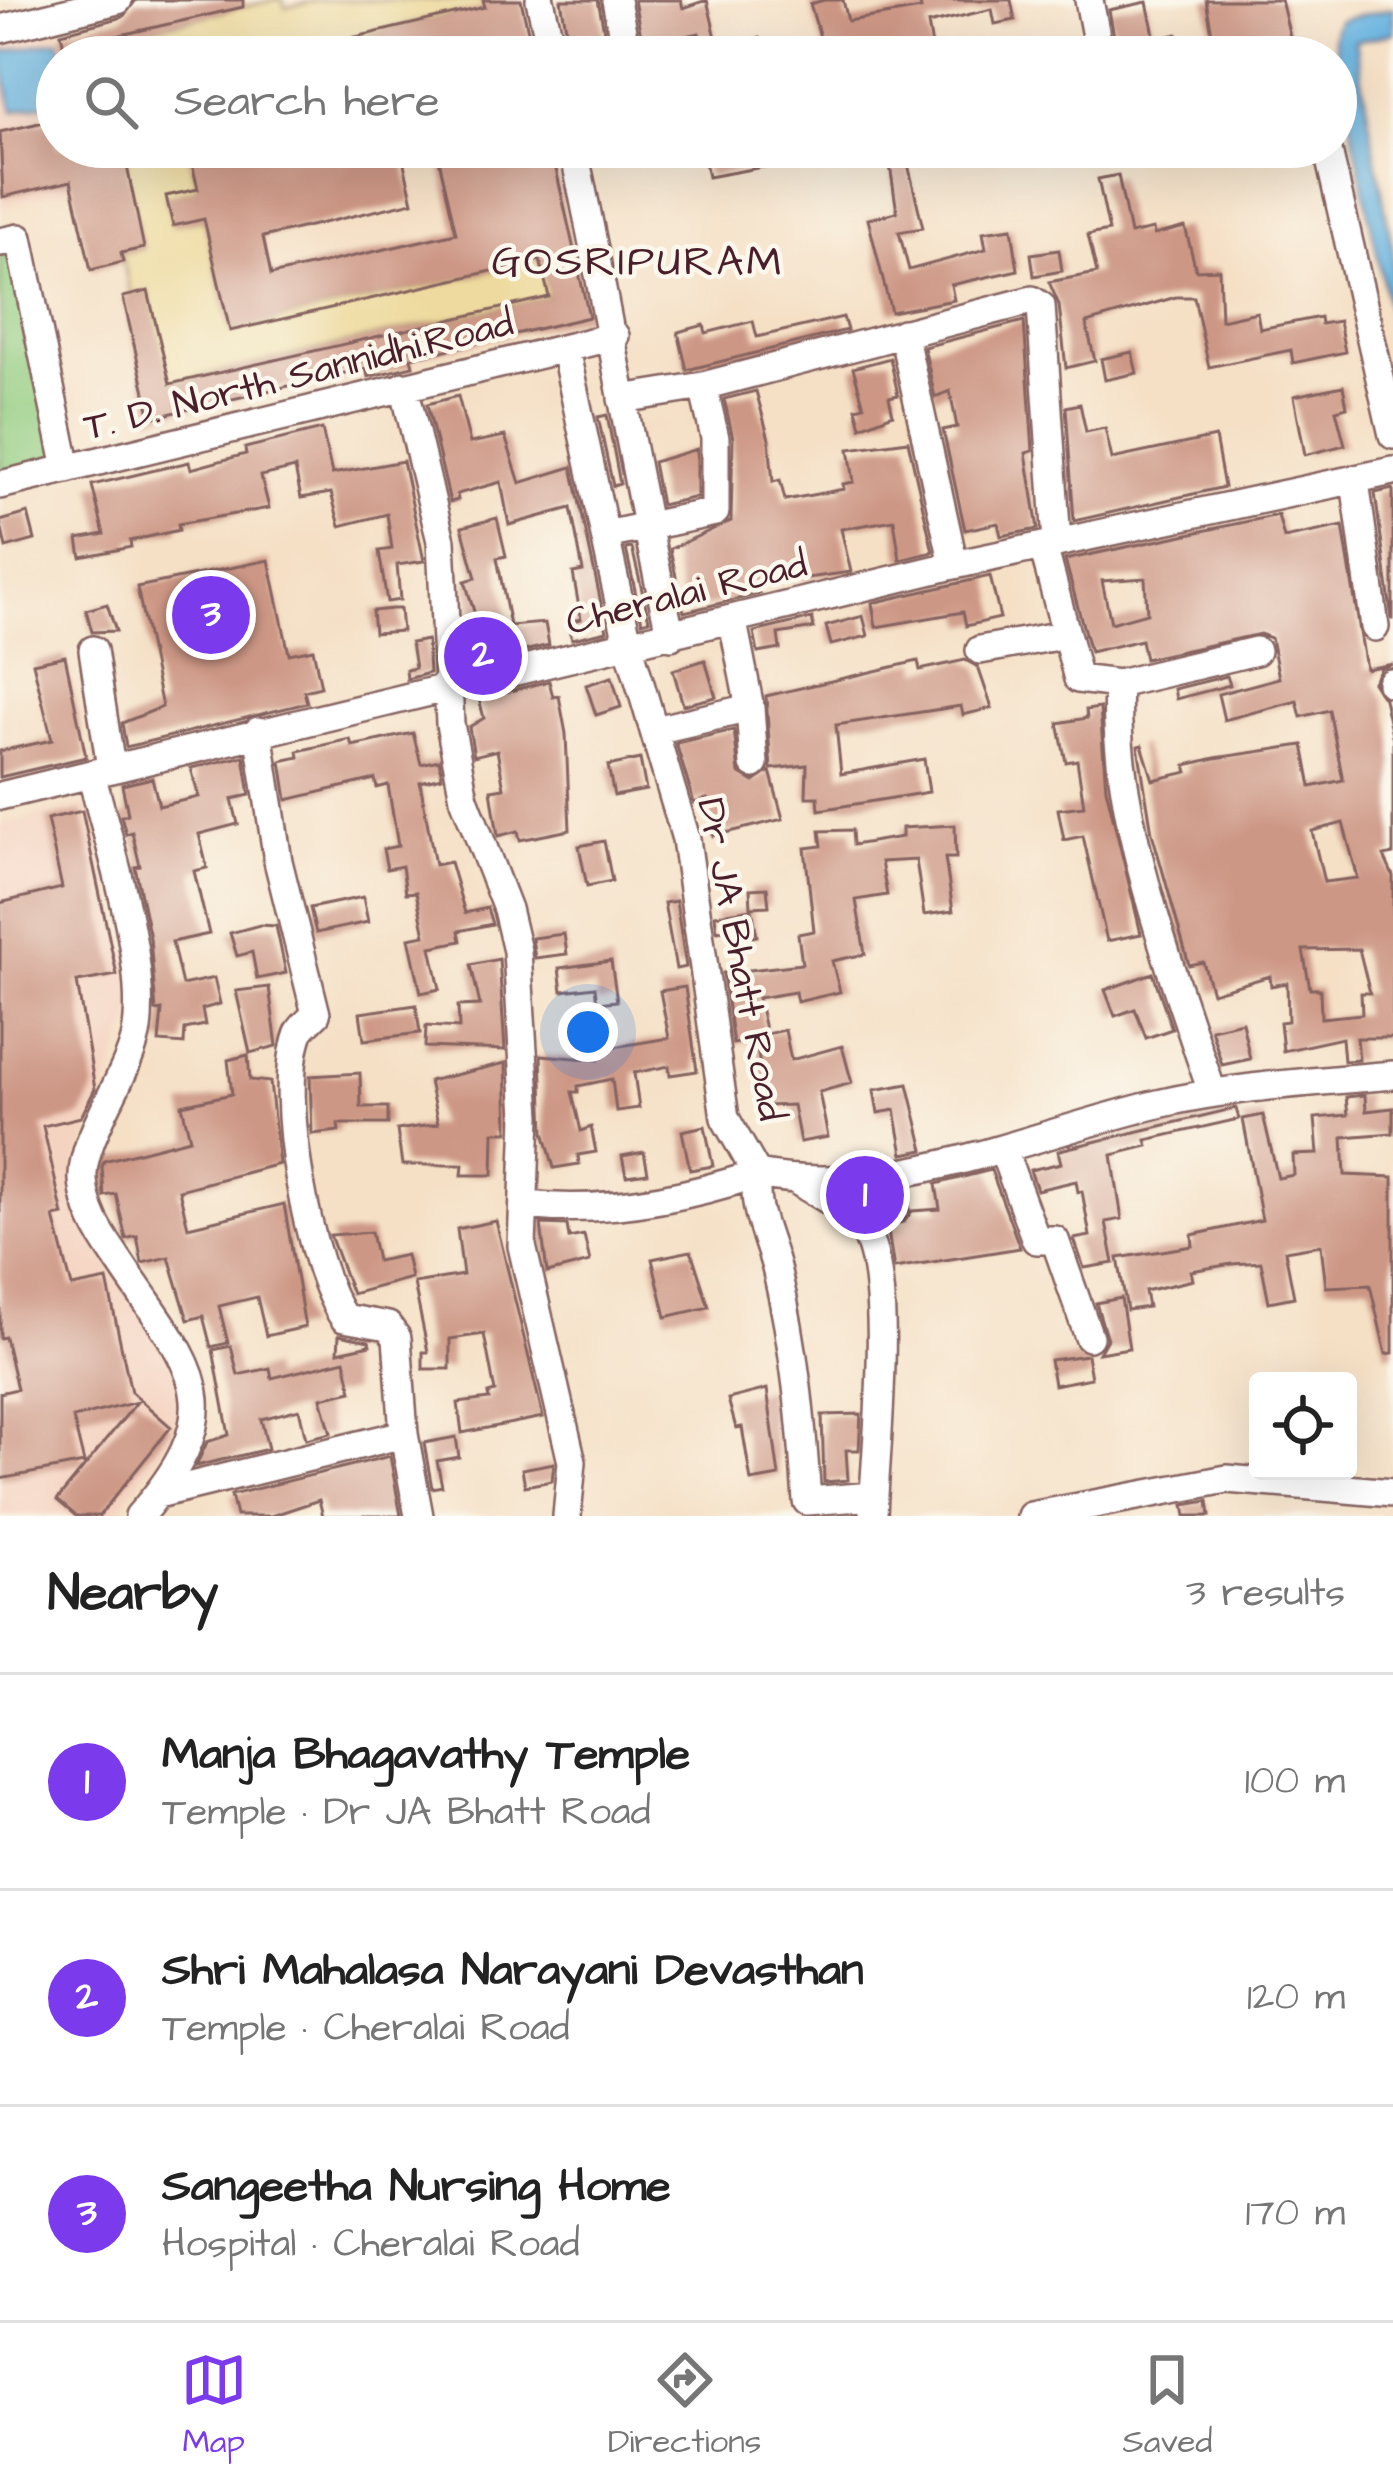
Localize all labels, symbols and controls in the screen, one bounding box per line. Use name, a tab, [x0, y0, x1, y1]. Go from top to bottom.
search box	[36, 36, 1357, 168]
icon: search	[78, 69, 144, 135]
text: Search here	[174, 71, 440, 133]
district label: GOSRIPURAM	[492, 234, 784, 292]
street label: T. D. North Sannidhi.Road	[79, 296, 519, 455]
street label: Cheralai Road	[561, 538, 813, 650]
pin: 3	[172, 570, 250, 660]
pin: 2	[444, 611, 522, 701]
street label: Dr JA Bhatt Road	[682, 794, 798, 1125]
your location	[558, 1002, 618, 1062]
pin: 1	[826, 1150, 904, 1240]
map controls	[1249, 1372, 1357, 1480]
button: locate	[1249, 1372, 1357, 1480]
text: Nearby	[48, 1559, 218, 1630]
text: 3 results	[1186, 1567, 1345, 1621]
text: Manja Bhagavathy Temple	[162, 1724, 690, 1786]
text: 1	[85, 1755, 90, 1809]
text: 100 m	[1245, 1755, 1345, 1809]
text: Temple · Dr JA Bhatt Road	[162, 1786, 651, 1840]
text: Shri Mahalasa Narayani Devasthan	[162, 1940, 864, 2002]
text: 2	[76, 1971, 98, 2025]
text: 120 m	[1247, 1971, 1345, 2025]
text: Temple · Cheralai Road	[162, 2002, 570, 2056]
text: Sangeetha Nursing Home	[162, 2156, 671, 2218]
text: 3	[77, 2187, 97, 2241]
text: 170 m	[1245, 2187, 1345, 2241]
text: Hospital · Cheralai Road	[162, 2218, 580, 2272]
tab: Map	[181, 2347, 247, 2465]
tab: Directions	[608, 2347, 761, 2465]
tab: Saved	[1122, 2347, 1212, 2465]

